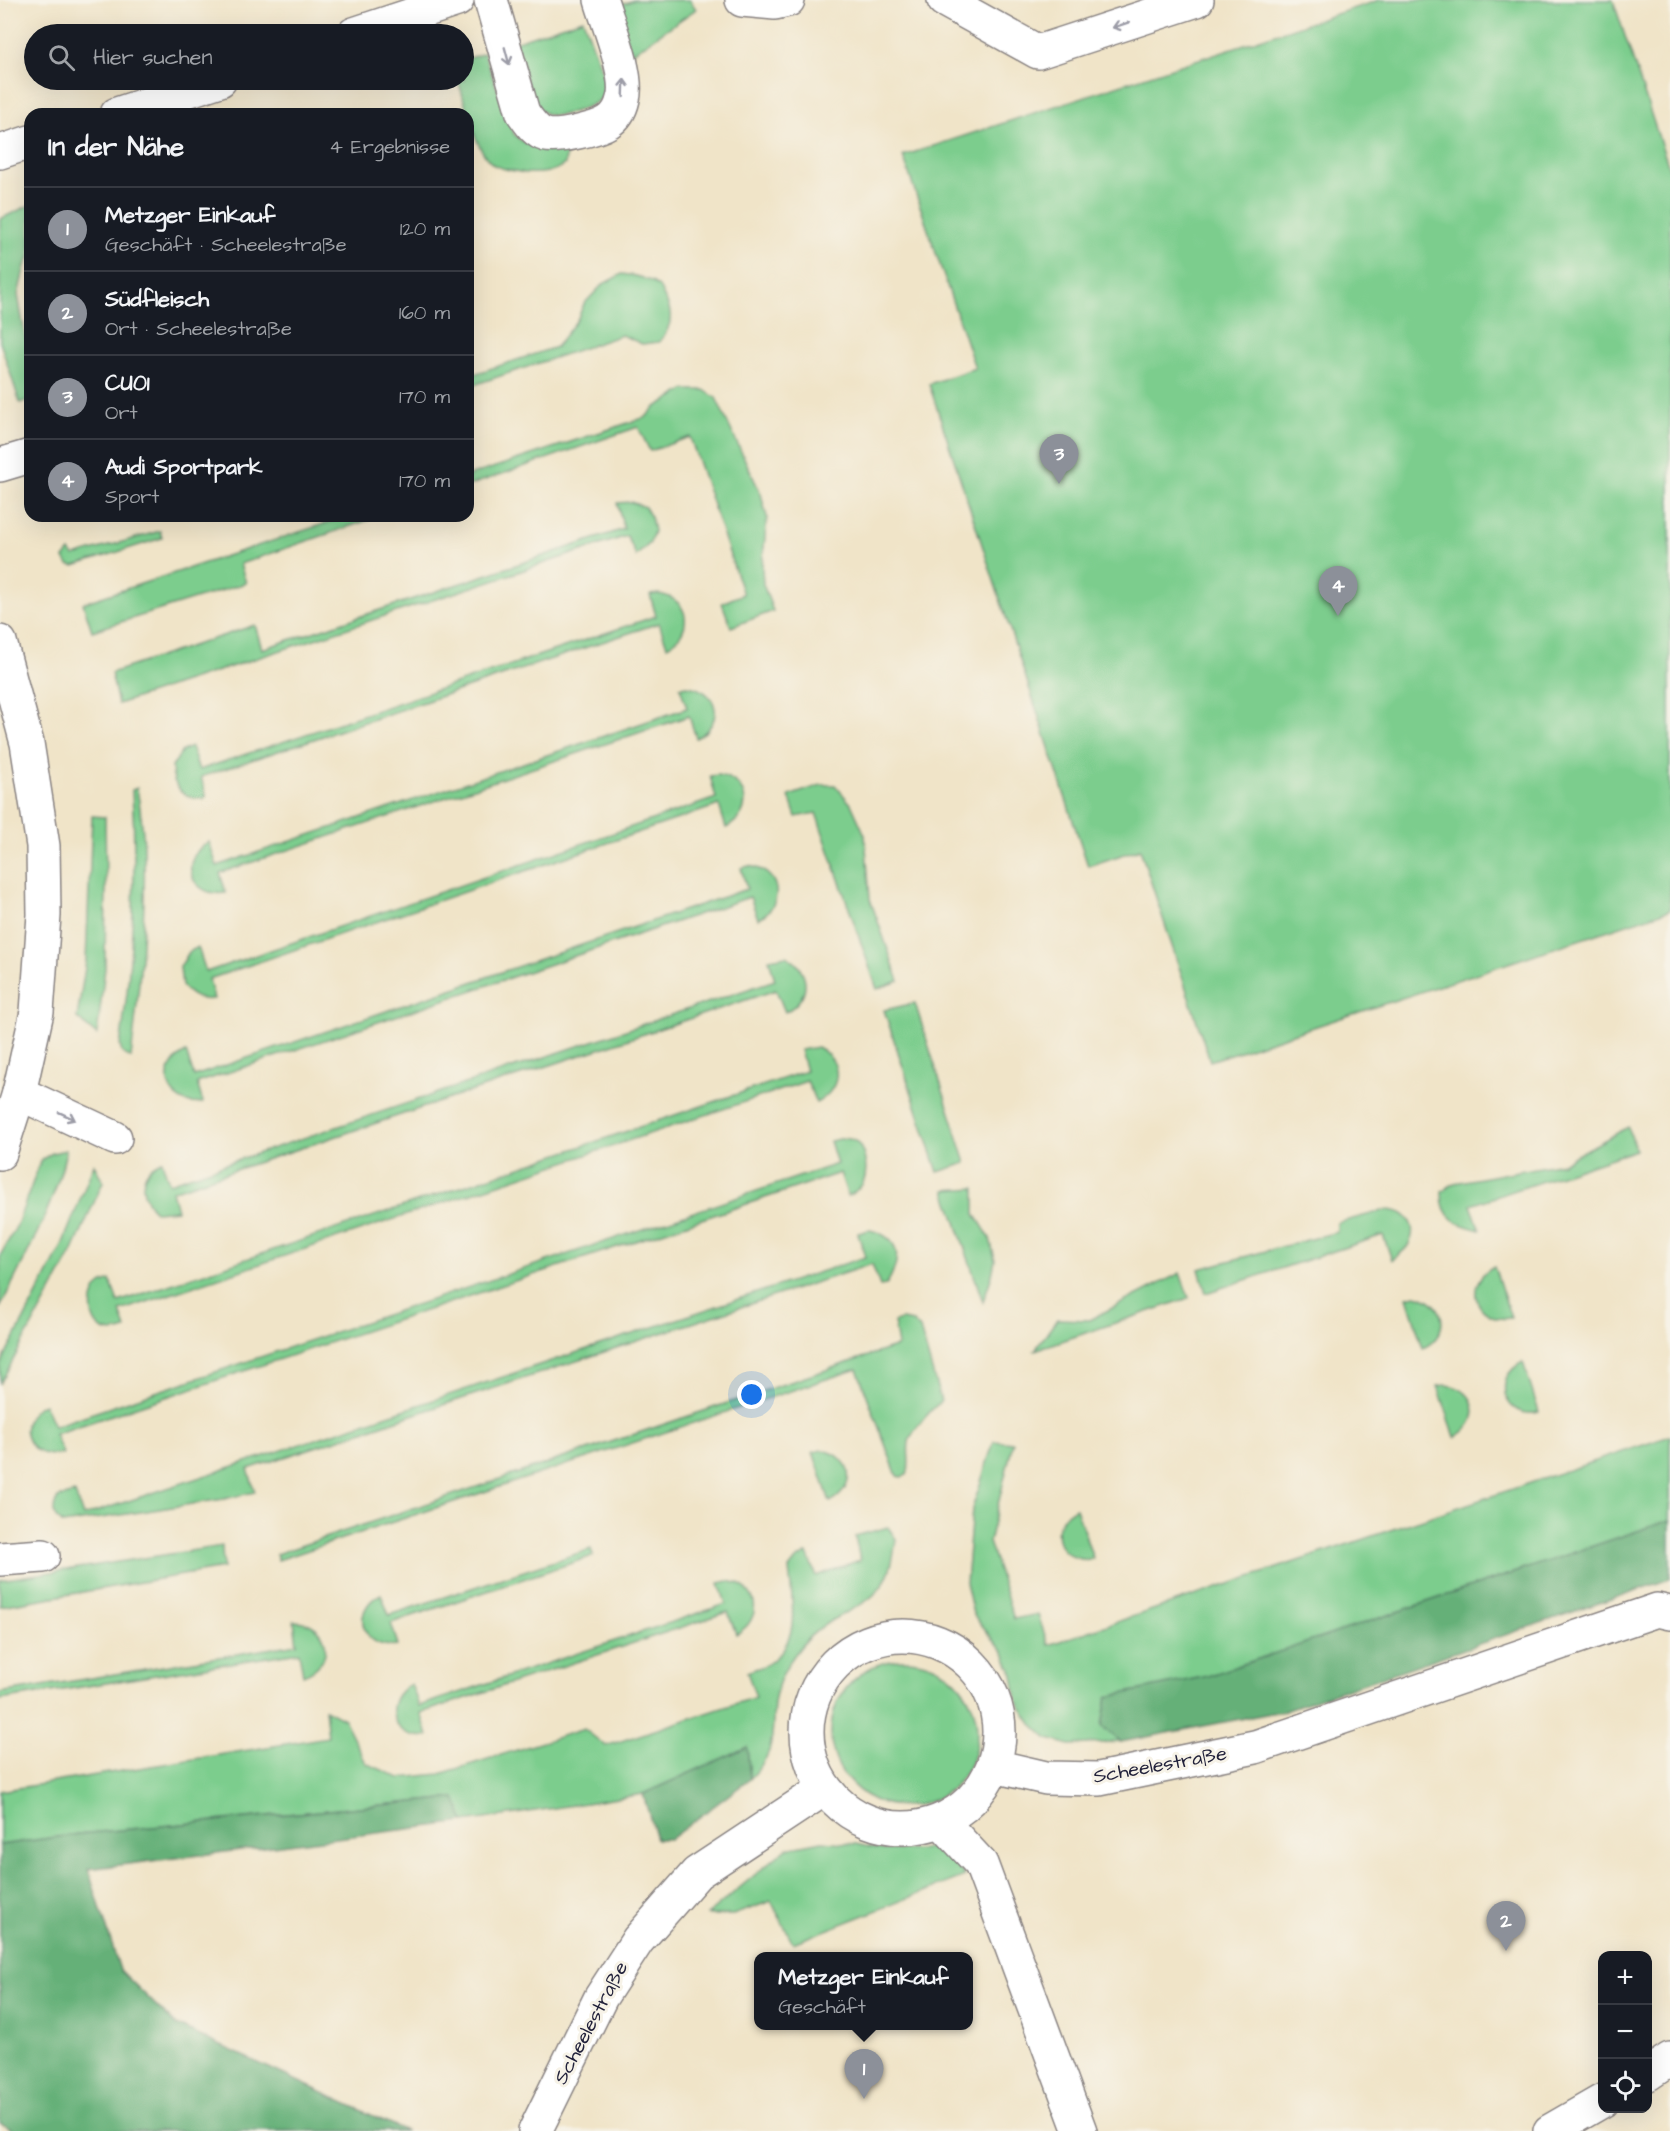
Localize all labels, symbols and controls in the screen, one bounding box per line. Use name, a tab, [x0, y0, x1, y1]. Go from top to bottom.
one-way arrow	[1113, 20, 1131, 31]
search box	[24, 24, 474, 90]
icon: search	[45, 41, 78, 74]
text: Hier suchen	[93, 42, 212, 73]
one-way arrow	[502, 46, 514, 65]
one-way arrow	[618, 79, 629, 99]
text: In der Nähe	[48, 129, 184, 165]
text: 4 Ergebnisse	[329, 133, 450, 161]
text: Metzger Einkauf	[105, 200, 275, 231]
text: 1	[66, 215, 69, 243]
text: 120 m	[400, 215, 450, 243]
text: Geschäft · Scheelestraße	[105, 231, 347, 259]
text: Südfleisch	[105, 284, 209, 315]
text: 2	[62, 299, 73, 327]
text: 160 m	[399, 299, 450, 327]
text: Ort · Scheelestraße	[105, 315, 292, 343]
text: CU01	[105, 368, 150, 399]
text: 3	[62, 383, 73, 411]
text: 170 m	[399, 383, 450, 411]
text: Ort	[105, 399, 138, 427]
pin: 3	[1040, 434, 1078, 484]
text: Audi Sportpark	[105, 452, 263, 483]
text: 4	[61, 467, 74, 495]
text: 170 m	[399, 467, 450, 495]
text: Sport	[105, 483, 159, 511]
pin: 4	[1318, 566, 1358, 616]
one-way arrow	[58, 1110, 76, 1122]
your location	[737, 1380, 766, 1409]
street label: Scheelestraße	[1091, 1739, 1229, 1791]
pin: 2	[1486, 1902, 1526, 1951]
map controls	[1598, 1951, 1652, 2113]
button: +	[1598, 1951, 1652, 2005]
popup	[754, 1952, 973, 2030]
street label: Scheelestraße	[547, 1956, 635, 2089]
text: Metzger Einkauf	[778, 1962, 949, 1993]
text: Geschäft	[778, 1993, 866, 2021]
button: −	[1598, 2005, 1652, 2059]
pin: 1	[844, 2050, 884, 2099]
button: locate	[1598, 2059, 1652, 2113]

